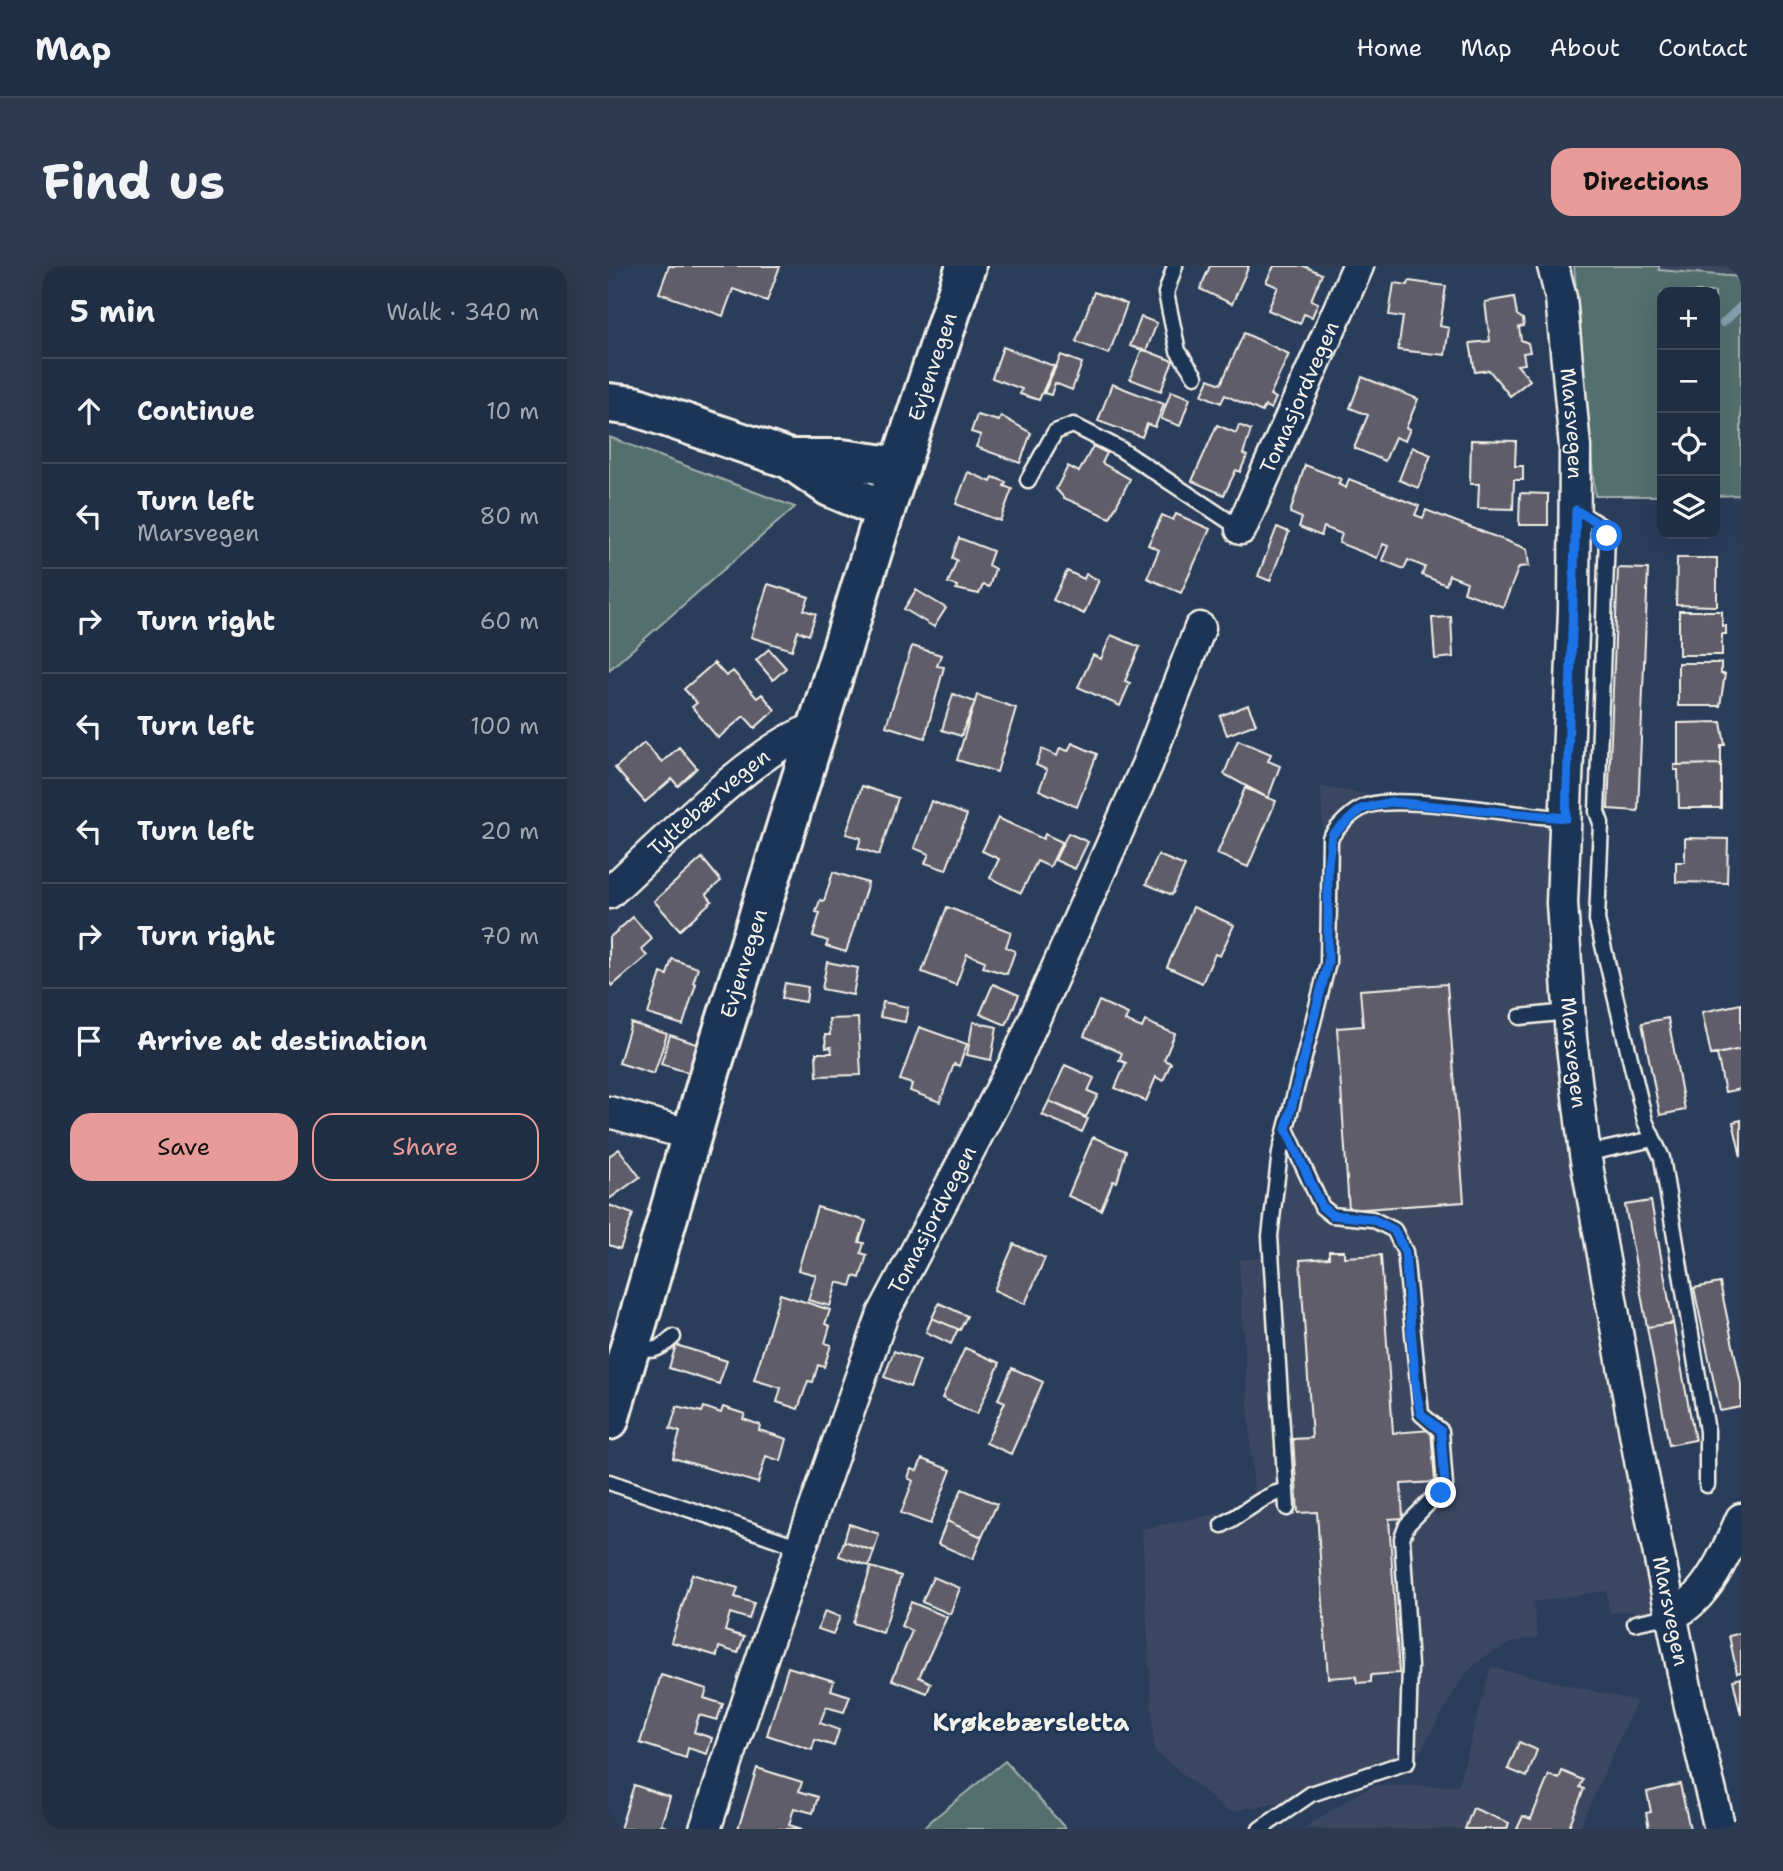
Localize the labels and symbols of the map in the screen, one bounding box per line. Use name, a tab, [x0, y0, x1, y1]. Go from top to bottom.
street label: Evjenvegen	[901, 308, 964, 425]
street label: Tomasjordvegen	[1253, 317, 1346, 478]
street label: Marsvegen	[1554, 367, 1589, 479]
route start	[1591, 520, 1622, 551]
street label: Tyttebærvegen	[642, 742, 776, 863]
street label: Evjenvegen	[714, 905, 774, 1022]
street label: Marsvegen	[1554, 996, 1593, 1110]
street label: Tomasjordvegen	[882, 1141, 983, 1299]
route end	[1425, 1477, 1456, 1508]
street label: Marsvegen	[1646, 1553, 1695, 1669]
district label: Krøkebærsletta	[933, 1707, 1130, 1739]

